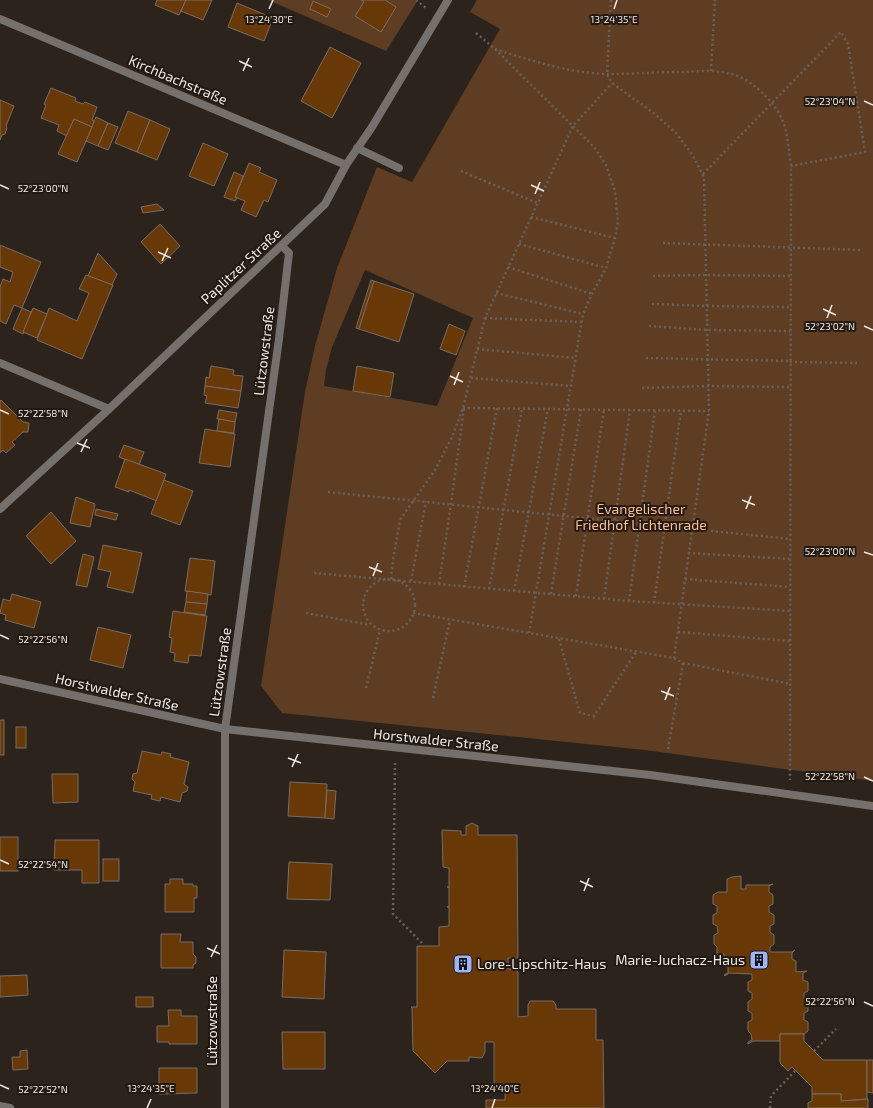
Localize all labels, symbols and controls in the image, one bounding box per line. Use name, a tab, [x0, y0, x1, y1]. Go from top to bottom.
text: 13°24'30"E	[245, 13, 293, 25]
text: 13°24'35"E	[590, 13, 638, 25]
street label: Kirchbachstraße	[126, 51, 230, 108]
text: 52°23'04"N	[805, 95, 855, 107]
text: 52°23'00"N	[18, 182, 68, 194]
street label: Paplitzer Straße	[197, 224, 284, 307]
street label: Lützowstraße	[250, 305, 277, 397]
text: 52°23'02"N	[805, 320, 855, 332]
text: 52°22'58"N	[18, 407, 68, 419]
park label: Evangelischer Friedhof Lichtenrade	[575, 500, 707, 533]
text: 52°23'00"N	[805, 545, 855, 557]
street label: Lützowstraße	[205, 626, 234, 718]
text: 52°22'56"N	[18, 633, 68, 645]
street label: Horstwalder Straße	[54, 669, 180, 714]
street label: Horstwalder Straße	[372, 724, 500, 755]
text: 52°22'58"N	[805, 770, 855, 782]
text: 52°22'54"N	[18, 858, 68, 870]
building icon: Marie-Juchacz-Haus	[748, 949, 770, 971]
place label: Marie-Juchacz-Haus	[615, 951, 745, 968]
building icon: Lore-Lipschitz-Haus	[452, 953, 474, 975]
place label: Lore-Lipschitz-Haus	[477, 955, 606, 972]
street label: Lützowstraße	[203, 976, 220, 1066]
text: 52°22'56"N	[805, 995, 855, 1007]
text: 13°24'35"E	[127, 1082, 175, 1094]
text: 13°24'40"E	[471, 1082, 519, 1094]
text: 52°22'52"N	[18, 1083, 68, 1095]

